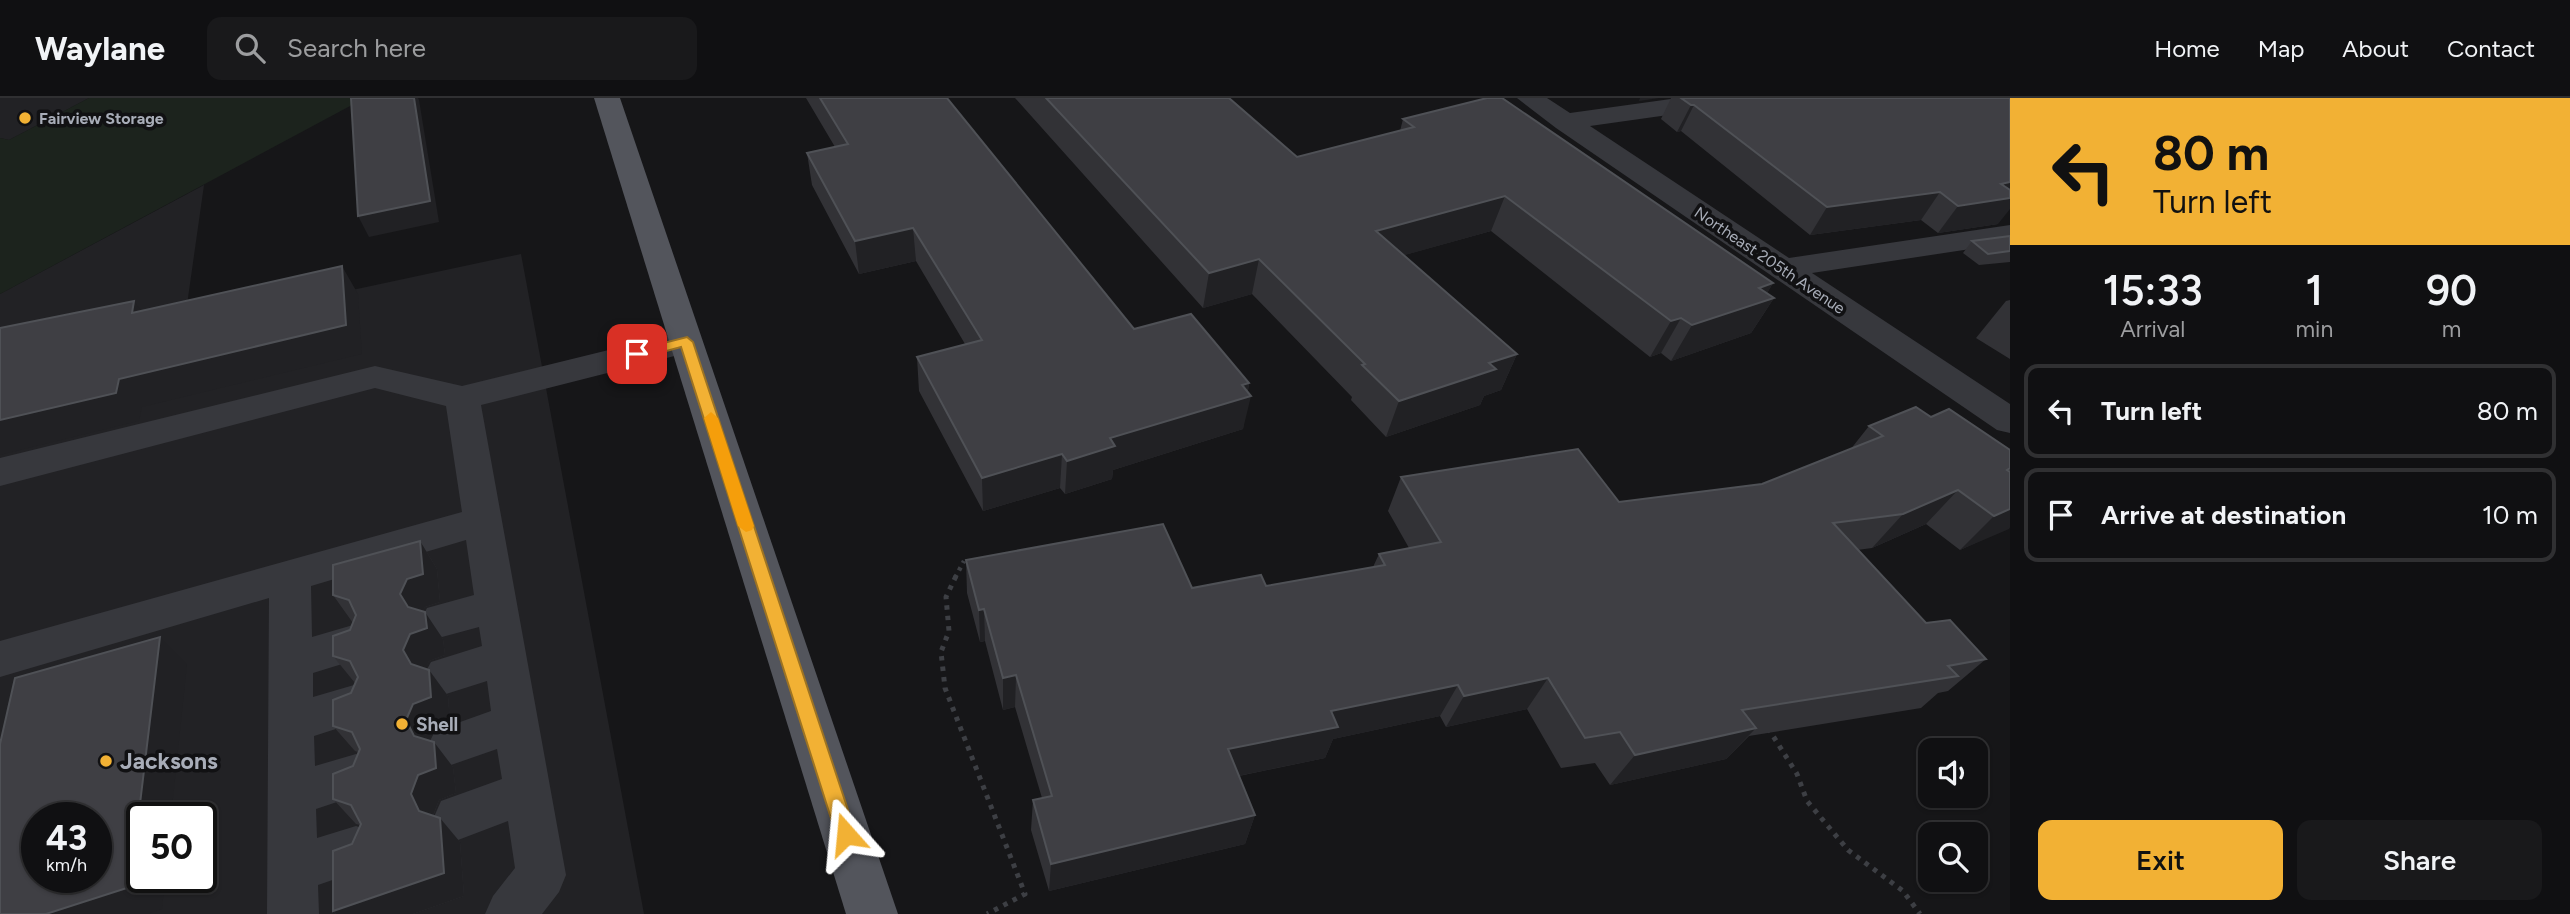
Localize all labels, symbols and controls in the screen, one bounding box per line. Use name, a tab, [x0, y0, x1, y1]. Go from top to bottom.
search box	[207, 17, 697, 80]
text: Waylane	[35, 29, 165, 68]
icon: search	[231, 29, 269, 67]
text: Search here	[287, 32, 426, 64]
text: Home	[2154, 34, 2220, 63]
text: Map	[2258, 34, 2304, 63]
text: About	[2342, 34, 2409, 63]
text: Contact	[2447, 34, 2535, 63]
place label: Fairview Storage	[39, 109, 164, 128]
marker: Fairview Storage	[17, 110, 33, 126]
text: 80 m	[2153, 123, 2269, 182]
icon: left	[2038, 126, 2129, 217]
text: Turn left	[2153, 183, 2272, 221]
street label: Northeast 205th Avenue	[1691, 203, 1849, 318]
text: 15:33	[2103, 265, 2203, 316]
text: 1	[2306, 265, 2323, 316]
text: 90	[2426, 265, 2477, 316]
text: Arrival	[2120, 315, 2185, 343]
text: min	[2296, 315, 2333, 343]
text: m	[2442, 315, 2461, 343]
pin	[607, 324, 667, 384]
icon: arrive	[618, 335, 656, 373]
icon: left	[2042, 392, 2080, 430]
text: Turn left	[2101, 395, 2202, 427]
text: 80 m	[2477, 395, 2538, 427]
icon: arrive	[2042, 496, 2080, 534]
text: Arrive at destination	[2101, 499, 2346, 531]
text: 10 m	[2482, 499, 2538, 531]
place label: Shell	[416, 713, 458, 736]
marker: Shell	[394, 716, 410, 732]
map controls	[1918, 738, 1988, 892]
button: sound	[1918, 738, 1988, 808]
place label: Jacksons	[120, 747, 218, 775]
marker: Jacksons	[98, 753, 114, 769]
position arrow	[809, 797, 883, 871]
speed limit sign: 50	[126, 802, 217, 893]
text: 43	[46, 817, 87, 859]
button: Exit	[2038, 820, 2283, 900]
button: Share	[2297, 820, 2542, 900]
button: search	[1918, 822, 1988, 892]
text: km/h	[46, 854, 87, 876]

